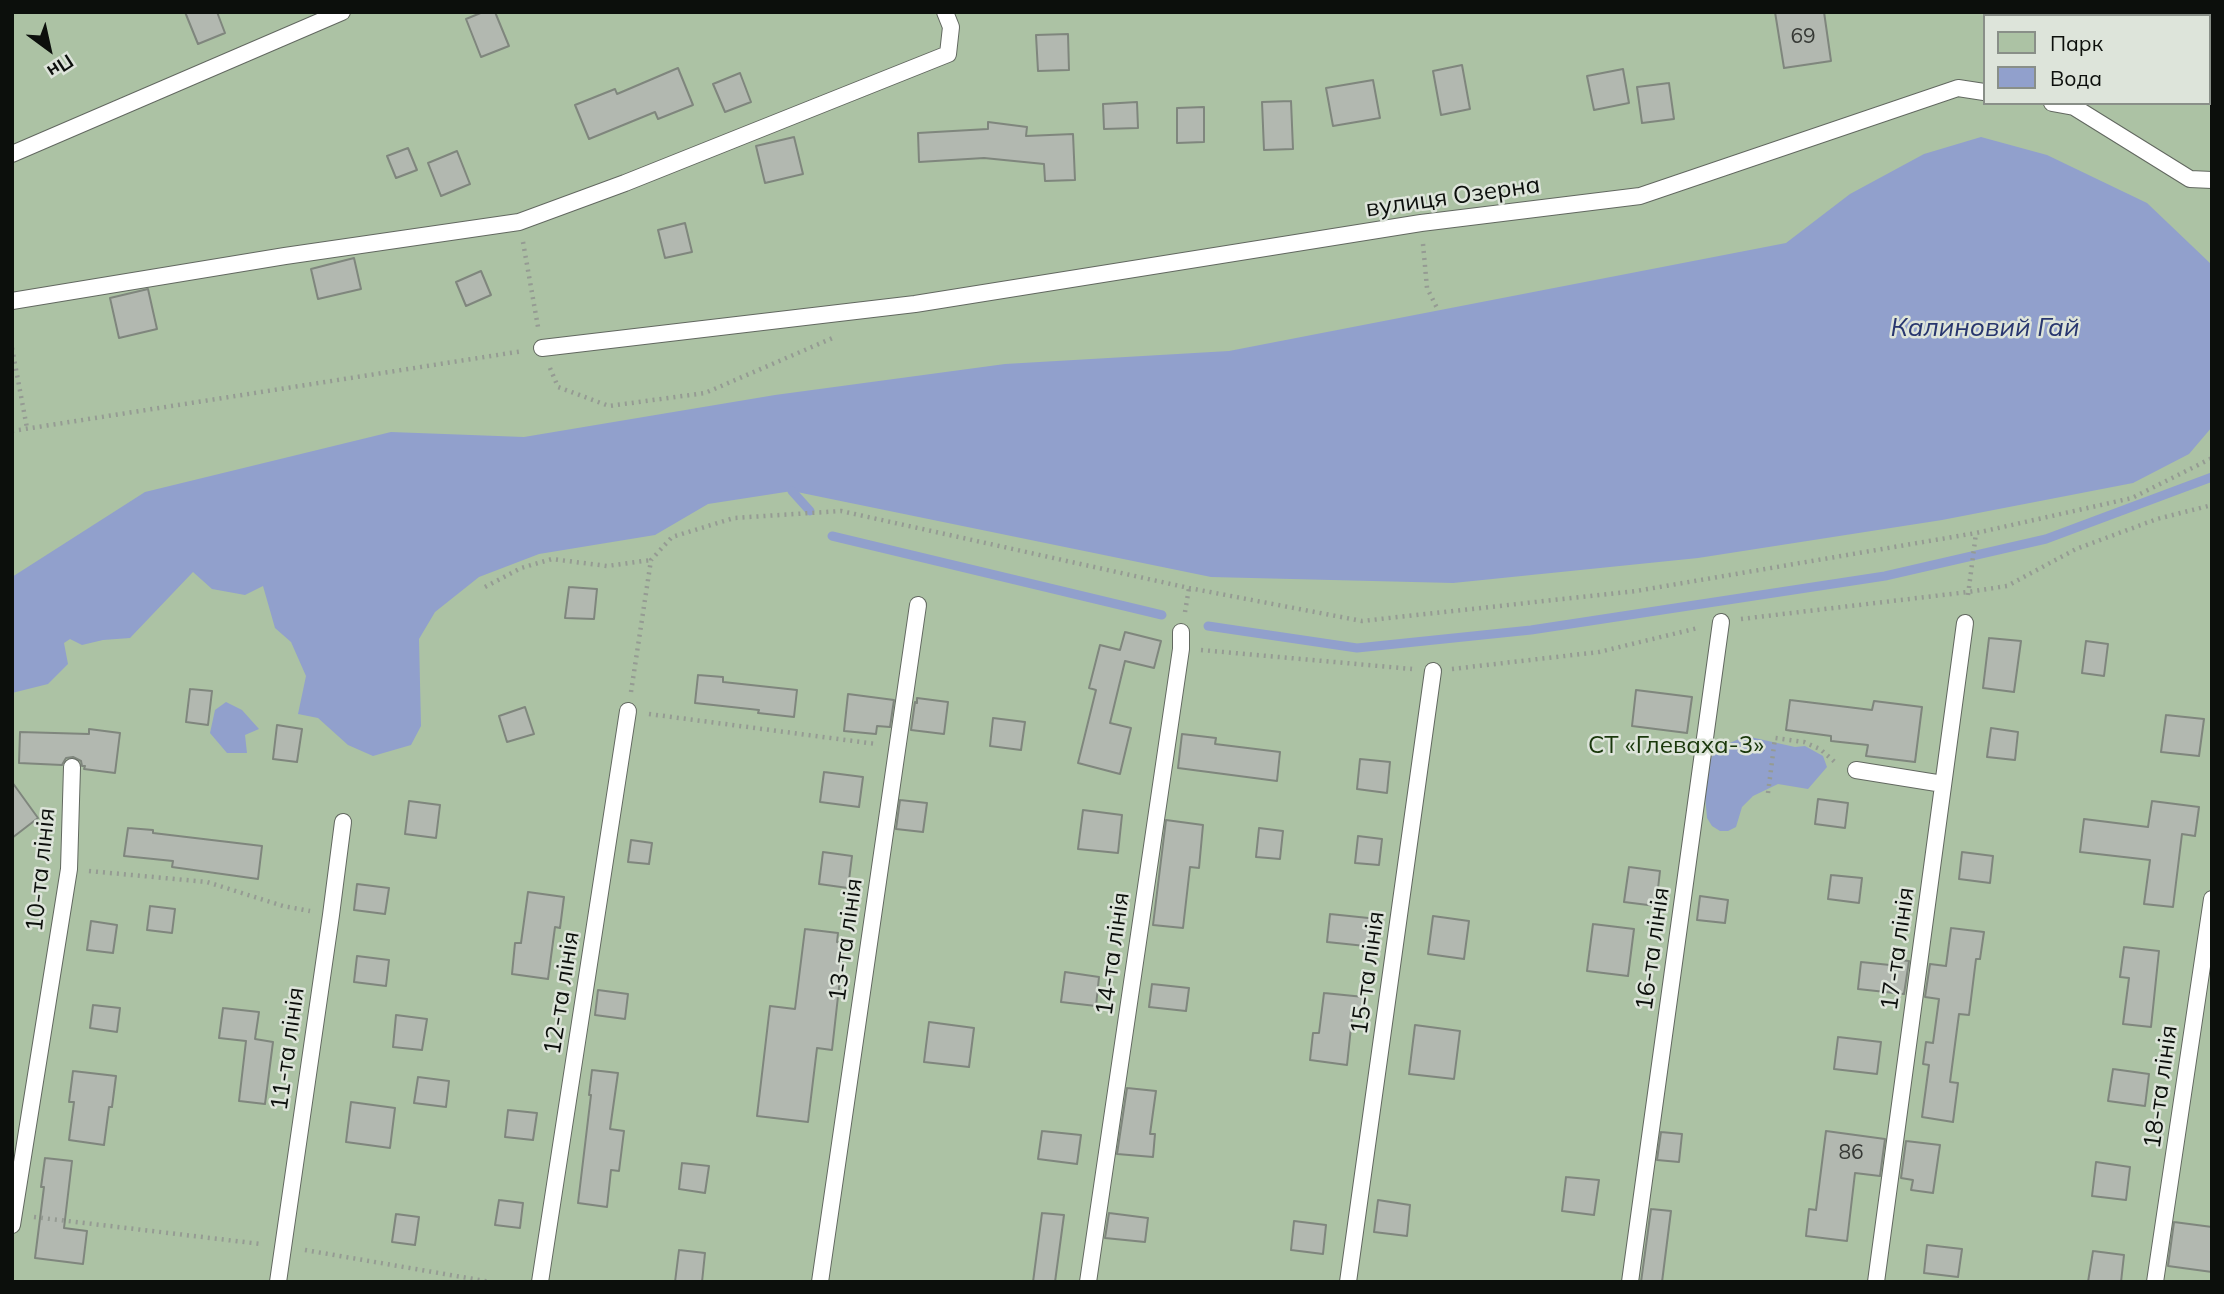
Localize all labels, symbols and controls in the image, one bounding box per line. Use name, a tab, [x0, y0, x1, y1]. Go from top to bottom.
north arrow	[14, 14, 84, 84]
legend	[1982, 14, 2210, 105]
house number: 69	[1790, 24, 1816, 50]
text: Парк	[2050, 30, 2103, 56]
text: Пн	[43, 49, 78, 84]
text: Вода	[2050, 65, 2102, 91]
street label: вулиця Озерна	[1364, 171, 1542, 223]
water label: Калиновий Гай	[1891, 312, 2079, 344]
park label: СТ «Глеваха-3»	[1588, 732, 1764, 760]
street label: 10-та лінія	[20, 807, 62, 933]
street label: 13-та лінія	[823, 876, 869, 1004]
street label: 16-та лінія	[1630, 885, 1676, 1013]
street label: 17-та лінія	[1875, 885, 1921, 1013]
street label: 14-та лінія	[1090, 890, 1136, 1018]
street label: 15-та лінія	[1345, 909, 1391, 1037]
street label: 12-та лінія	[538, 929, 586, 1057]
street label: 11-та лінія	[265, 985, 311, 1113]
street label: 18-та лінія	[2138, 1023, 2184, 1151]
house number: 86	[1838, 1140, 1864, 1166]

